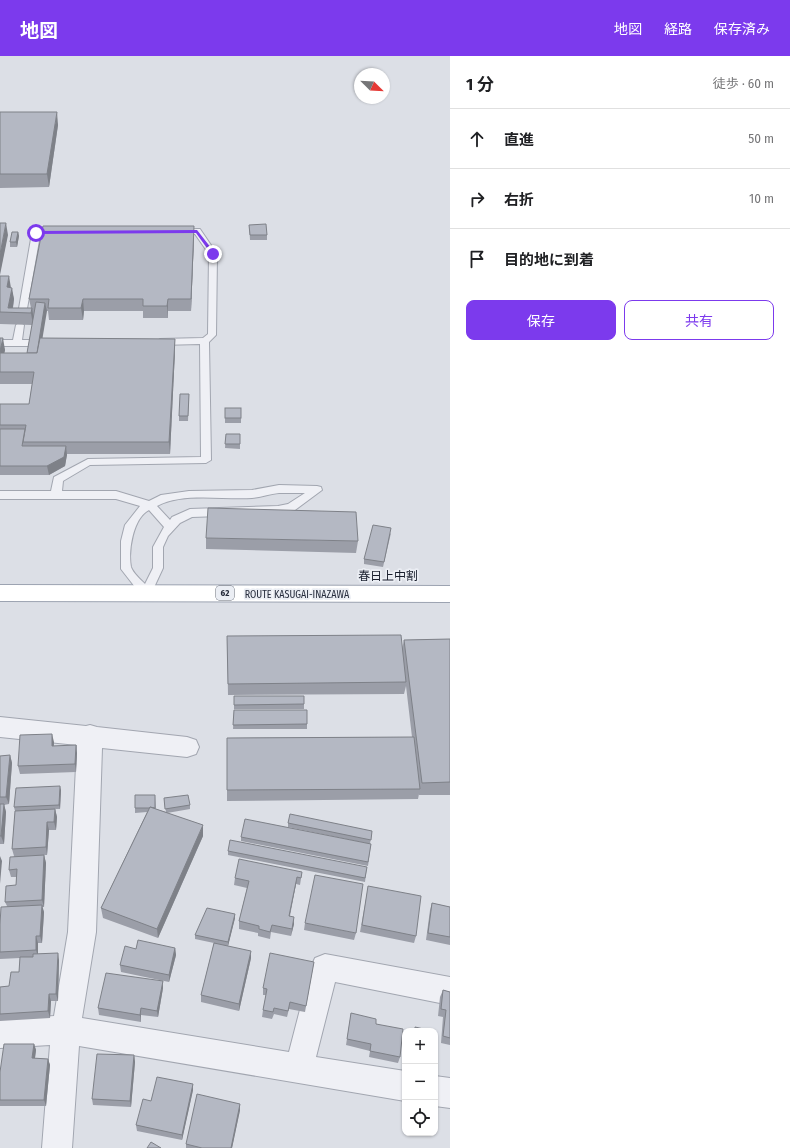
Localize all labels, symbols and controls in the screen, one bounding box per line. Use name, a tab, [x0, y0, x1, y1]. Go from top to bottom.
text: 地図	[20, 19, 58, 42]
text: 地図	[614, 21, 642, 38]
text: 経路	[664, 21, 692, 38]
text: 保存済み	[714, 21, 770, 38]
north arrow	[354, 68, 390, 104]
text: 1 分	[466, 74, 494, 95]
text: 徒歩 · 60 m	[713, 76, 774, 91]
icon: ahead	[466, 128, 488, 150]
text: 直進	[504, 131, 534, 149]
text: 50 m	[748, 131, 774, 146]
icon: right	[466, 188, 488, 210]
text: 右折	[504, 191, 534, 209]
text: 10 m	[749, 191, 774, 206]
route start	[27, 224, 45, 242]
route end	[204, 245, 222, 263]
icon: arrive	[466, 248, 488, 270]
text: 目的地に到着	[504, 251, 594, 269]
button: 保存	[466, 300, 616, 340]
button: 共有	[624, 300, 774, 340]
district label: 春日上中割	[358, 569, 418, 583]
road number: 62	[216, 586, 234, 600]
street label: ROUTE KASUGAI-INAZAWA	[245, 589, 350, 601]
map controls	[402, 1028, 438, 1136]
button: +	[402, 1028, 438, 1064]
button: −	[402, 1064, 438, 1100]
button: locate	[402, 1100, 438, 1136]

